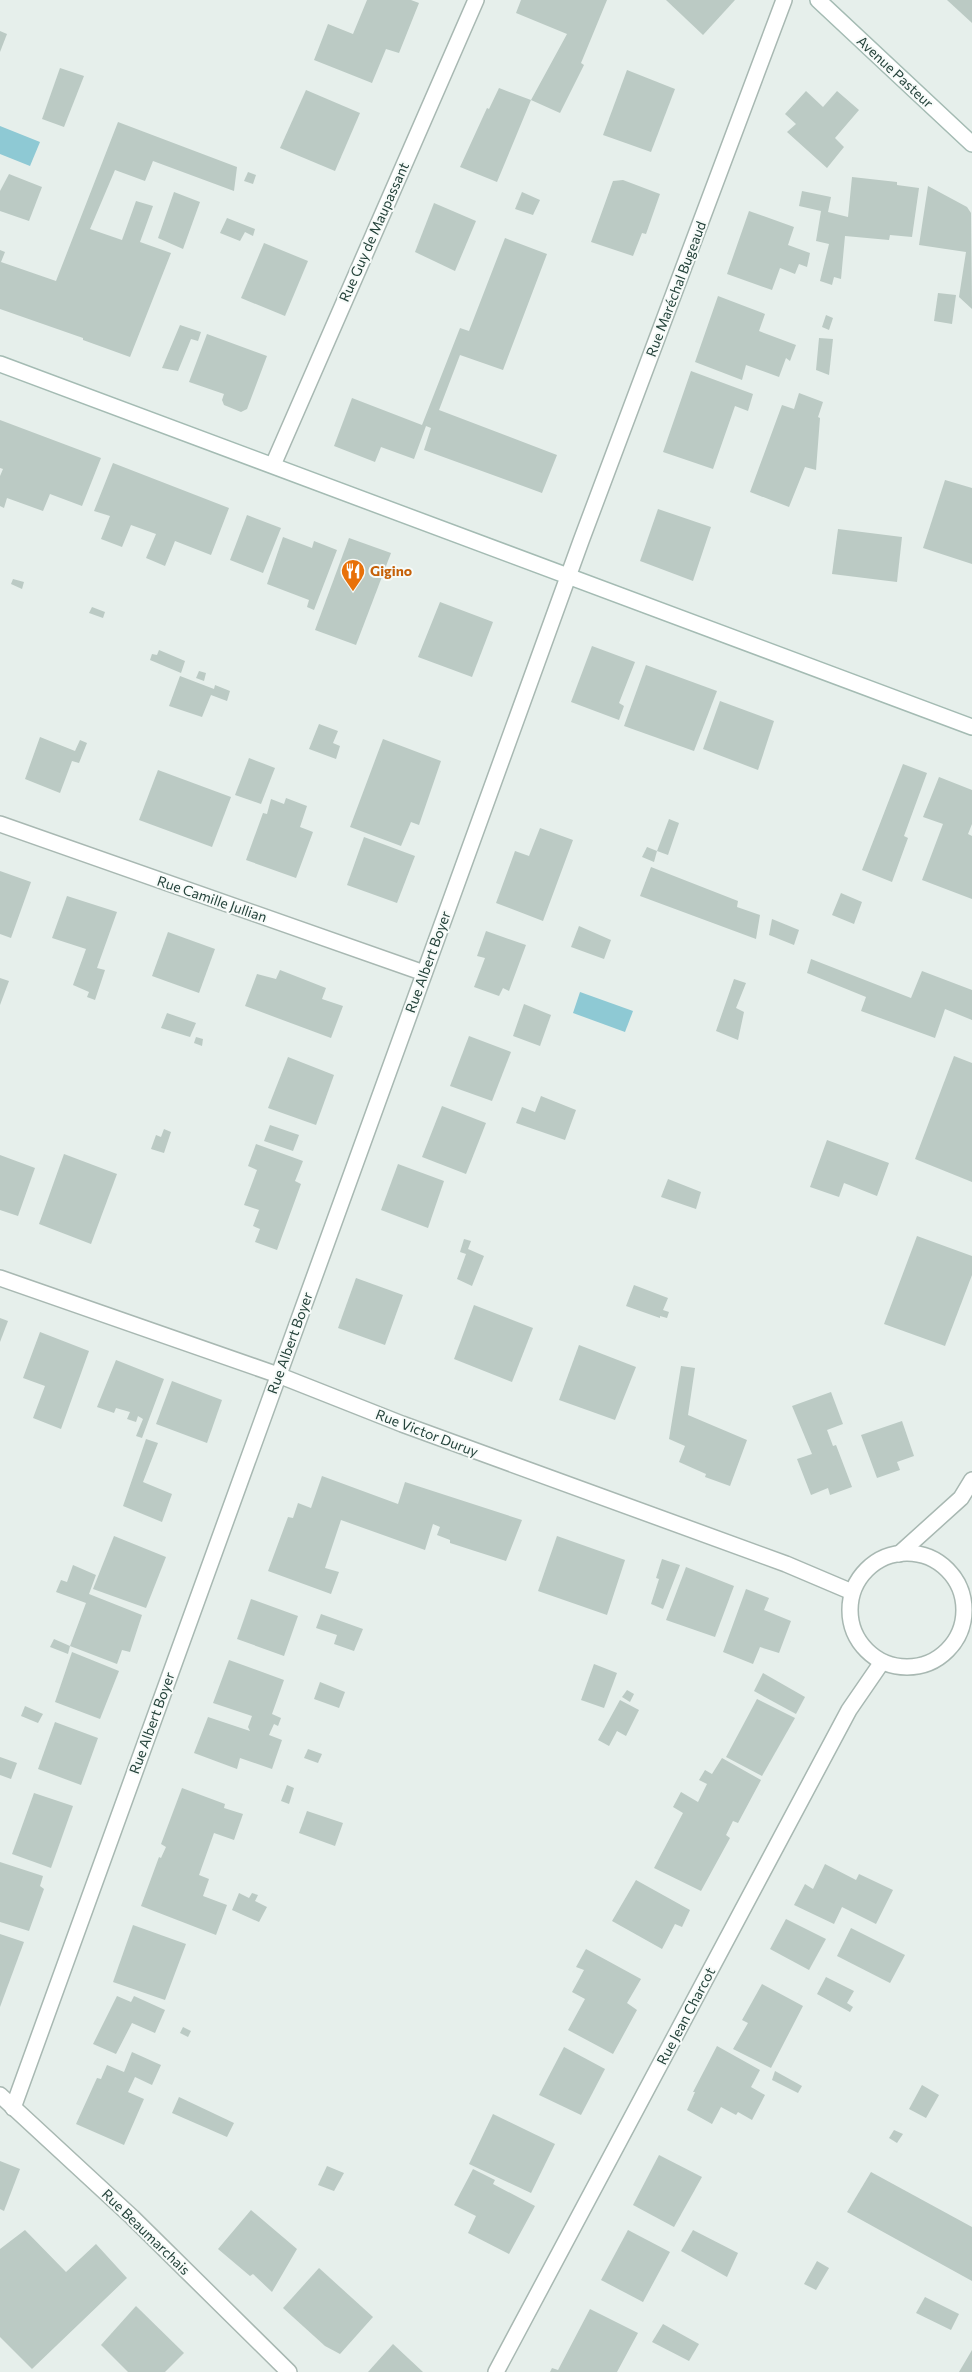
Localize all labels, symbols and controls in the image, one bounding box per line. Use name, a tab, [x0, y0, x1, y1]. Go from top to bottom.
street label: Avenue Pasteur	[854, 32, 937, 112]
street label: Rue Guy de Maupassant	[335, 159, 412, 304]
street label: Rue Maréchal Bugeaud	[642, 219, 709, 359]
restaurant icon: Gigino	[340, 558, 366, 592]
place label: Gigino	[370, 562, 412, 579]
street label: Rue Camille Jullian	[155, 872, 269, 925]
street label: Rue Albert Boyer	[401, 908, 454, 1015]
street label: Rue Albert Boyer	[263, 1289, 316, 1396]
street label: Rue Victor Duruy	[374, 1405, 481, 1460]
street label: Rue Albert Boyer	[125, 1669, 178, 1776]
street label: Rue Jean Charcot	[653, 1964, 719, 2067]
street label: Rue Beaumarchais	[99, 2185, 194, 2278]

